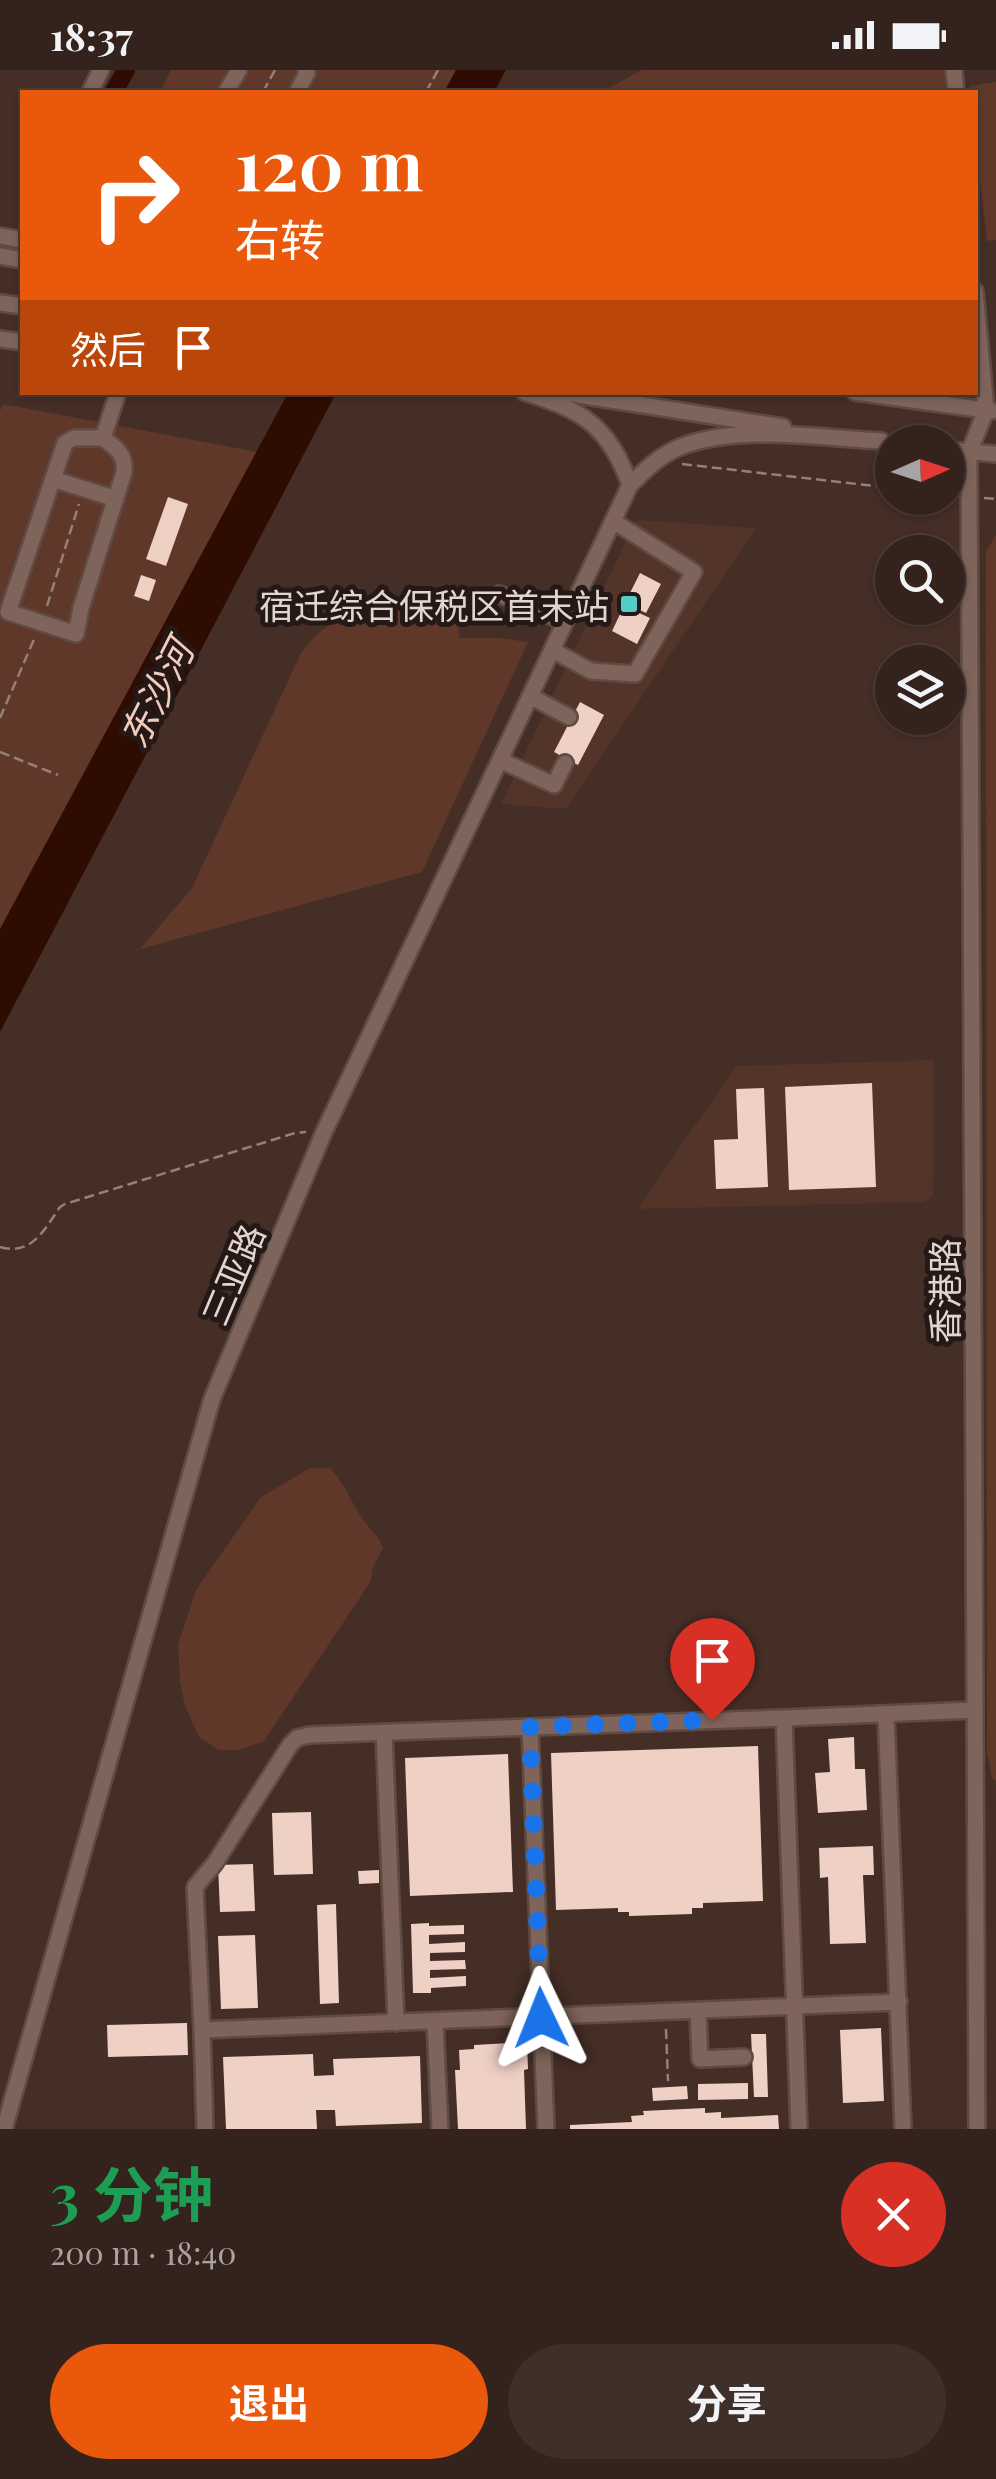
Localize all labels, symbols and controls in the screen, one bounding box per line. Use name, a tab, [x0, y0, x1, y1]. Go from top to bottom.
text: 18:37	[50, 10, 133, 61]
text: 120 m	[235, 115, 423, 209]
icon: right	[70, 130, 200, 260]
text: 右转	[235, 208, 325, 268]
icon: arrive	[166, 320, 221, 375]
text: 然后	[70, 323, 146, 374]
north arrow	[875, 425, 965, 515]
map controls	[875, 425, 965, 735]
button: search	[875, 535, 965, 625]
place label: 宿迁综合保税区首末站	[259, 581, 609, 628]
marker: 宿迁综合保税区首末站	[618, 593, 640, 615]
water label: 东沙河	[106, 624, 207, 755]
button: layers	[875, 645, 965, 735]
street label: 三亚路	[190, 1216, 274, 1332]
street label: 香港路	[920, 1238, 967, 1344]
pin	[670, 1618, 755, 1721]
icon: arrive	[685, 1633, 740, 1688]
position arrow	[489, 1966, 593, 2070]
text: 3 分钟	[50, 2152, 213, 2232]
button: close	[841, 2162, 946, 2267]
text: 200 m · 18:40	[50, 2230, 237, 2273]
button: 退出	[50, 2344, 488, 2459]
button: 分享	[508, 2344, 946, 2459]

